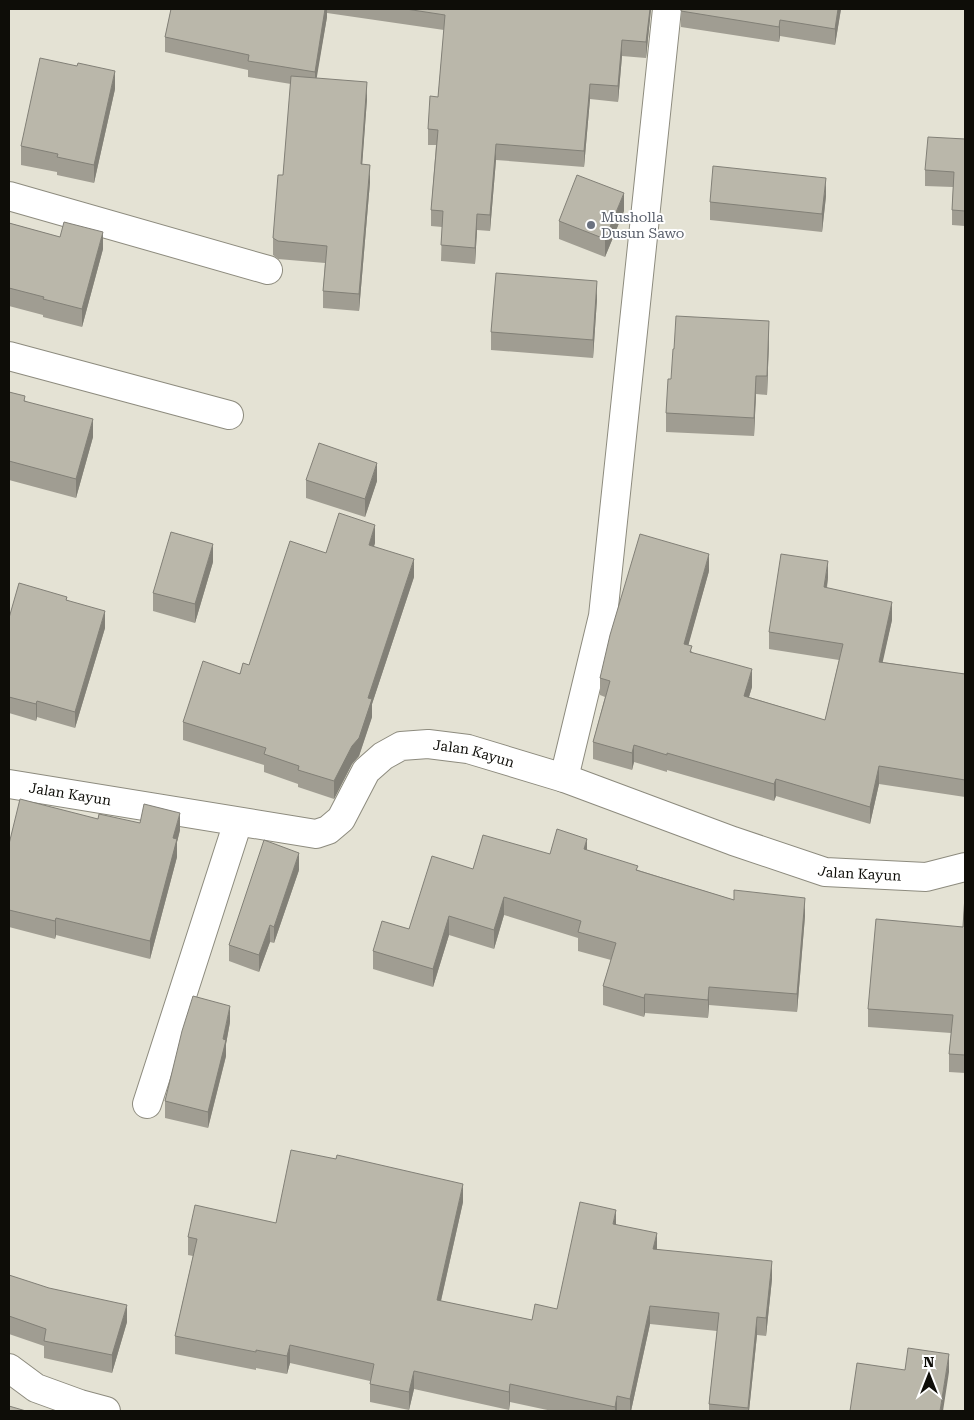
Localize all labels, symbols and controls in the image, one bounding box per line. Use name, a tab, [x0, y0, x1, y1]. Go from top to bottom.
place label: Musholla Dusun Sawo	[601, 209, 684, 241]
marker: Musholla Dusun Sawo	[585, 219, 597, 231]
street label: Jalan Kayun	[432, 737, 516, 771]
street label: Jalan Kayun	[28, 779, 112, 809]
street label: Jalan Kayun	[816, 862, 902, 884]
north arrow	[904, 1350, 954, 1400]
text: N	[924, 1354, 935, 1370]

